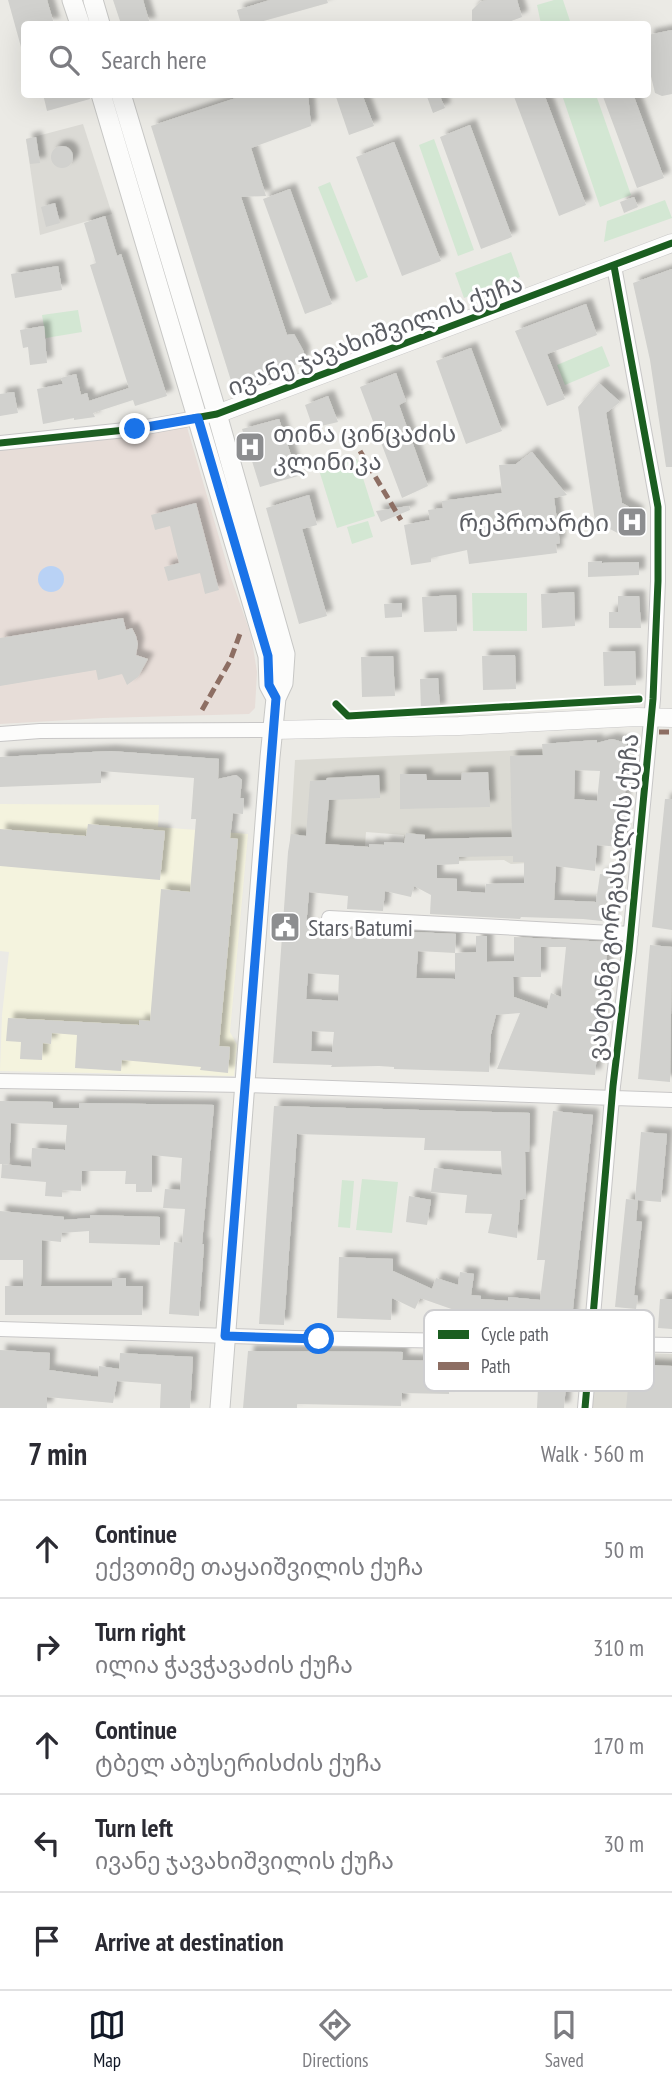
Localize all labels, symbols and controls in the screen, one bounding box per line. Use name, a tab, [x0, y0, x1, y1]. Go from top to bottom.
search box	[21, 21, 651, 98]
icon: search	[45, 41, 83, 79]
text: Search here	[101, 43, 207, 76]
street label: ივანე ჯავახიშვილის ქუჩა	[223, 267, 527, 403]
route end	[119, 413, 150, 444]
place label: თინა ცინცაძის კლინიკა	[273, 418, 456, 477]
hospital icon: თინა ცინცაძის კლინიკა	[233, 430, 267, 464]
hospital icon: რეპროარტი	[615, 505, 649, 539]
place label: რეპროარტი	[459, 507, 609, 538]
street label: ვახტანგ გორგასალის ქუჩა	[580, 732, 646, 1062]
public building icon: Stars Batumi	[268, 910, 302, 944]
place label: Stars Batumi	[308, 912, 413, 943]
legend	[424, 1310, 654, 1391]
text: Cycle path	[481, 1322, 549, 1346]
route start	[303, 1323, 334, 1354]
text: Path	[481, 1354, 510, 1378]
text: 7 min	[28, 1434, 87, 1473]
text: Walk · 560 m	[541, 1439, 644, 1468]
text: Continue	[95, 1517, 177, 1550]
icon: ahead	[28, 1530, 66, 1568]
text: 50 m	[603, 1535, 644, 1564]
text: ექვთიმე თაყაიშვილის ქუჩა	[95, 1552, 424, 1581]
text: Turn right	[95, 1615, 186, 1648]
icon: right	[28, 1628, 66, 1666]
text: 310 m	[593, 1633, 644, 1662]
text: ილია ჭავჭავაძის ქუჩა	[95, 1650, 353, 1679]
text: Continue	[95, 1713, 177, 1746]
icon: ahead	[28, 1726, 66, 1764]
text: 170 m	[593, 1731, 644, 1760]
text: ტბელ აბუსერისძის ქუჩა	[95, 1748, 382, 1777]
text: Turn left	[95, 1811, 173, 1844]
icon: left	[28, 1824, 66, 1862]
text: 30 m	[603, 1829, 644, 1858]
text: ივანე ჯავახიშვილის ქუჩა	[95, 1846, 394, 1875]
icon: arrive	[28, 1922, 66, 1960]
text: Arrive at destination	[95, 1925, 284, 1958]
tab: Map	[88, 2006, 126, 2072]
tab: Directions	[302, 2006, 368, 2072]
tab: Saved	[545, 2006, 584, 2072]

